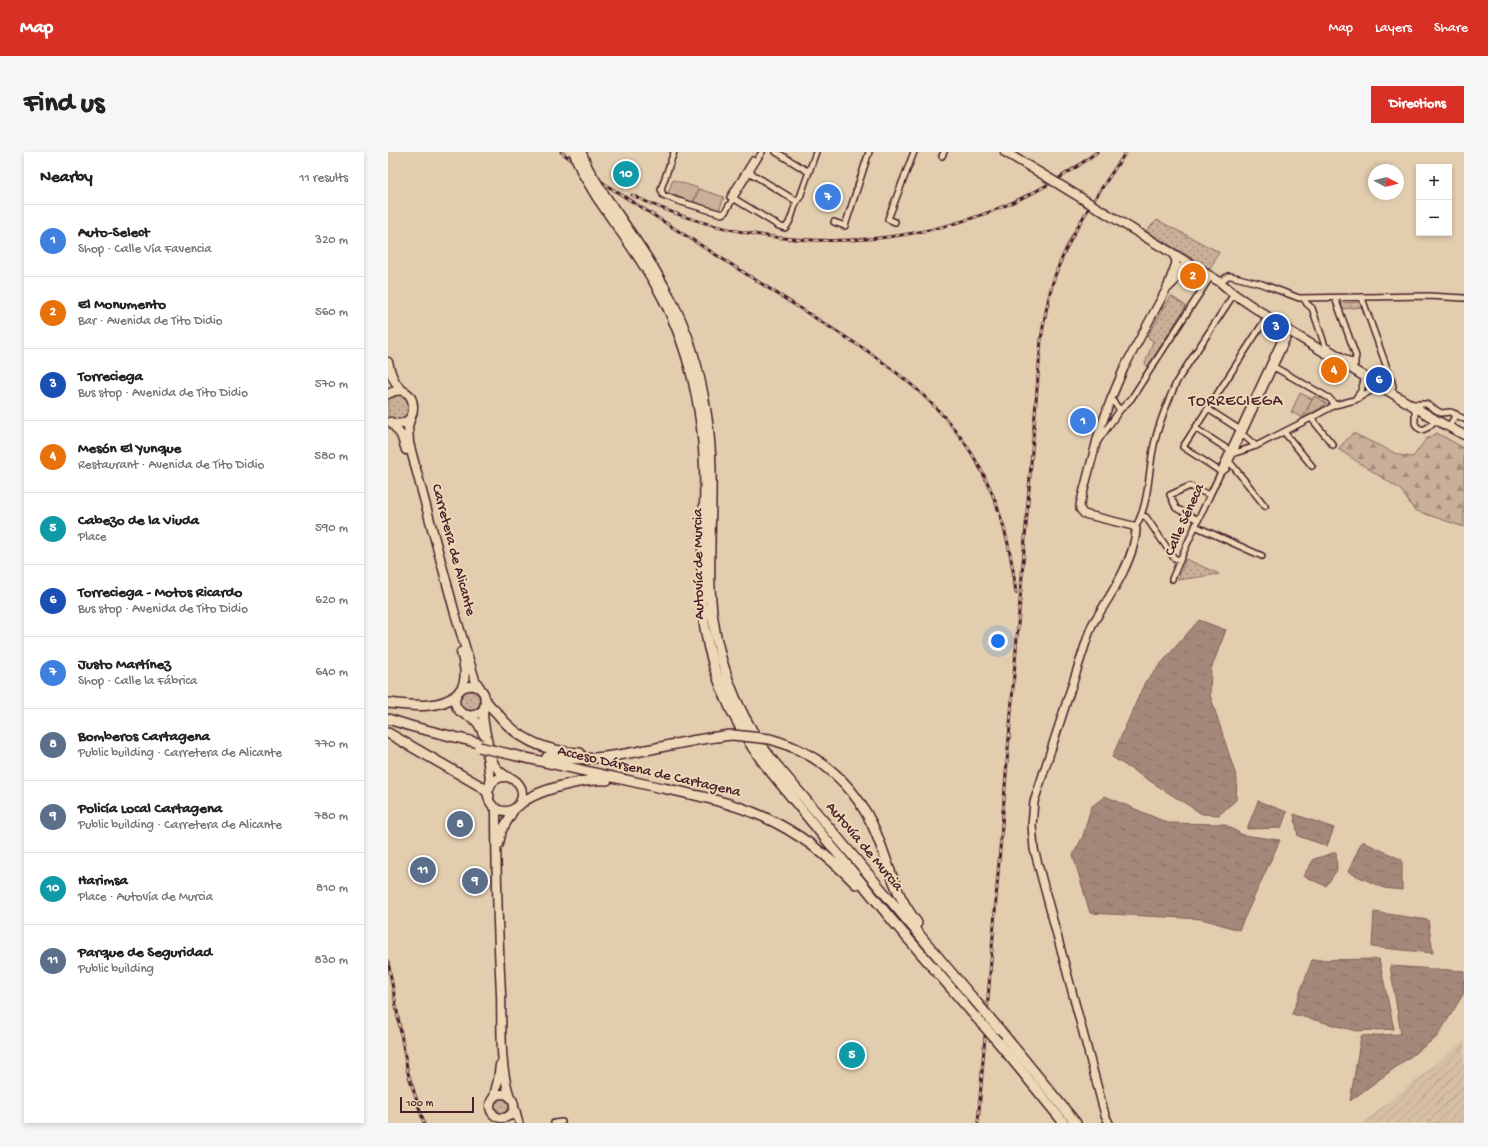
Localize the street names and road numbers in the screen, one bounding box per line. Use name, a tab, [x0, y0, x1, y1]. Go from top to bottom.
street label: Calle Séneca	[1161, 480, 1209, 559]
street label: Carretera de Alicante	[427, 482, 479, 618]
street label: Autovía de Murcia	[689, 508, 709, 620]
street label: Acceso Dársena de Cartagena	[556, 742, 743, 802]
street label: Autovía de Murcia	[821, 799, 907, 896]

